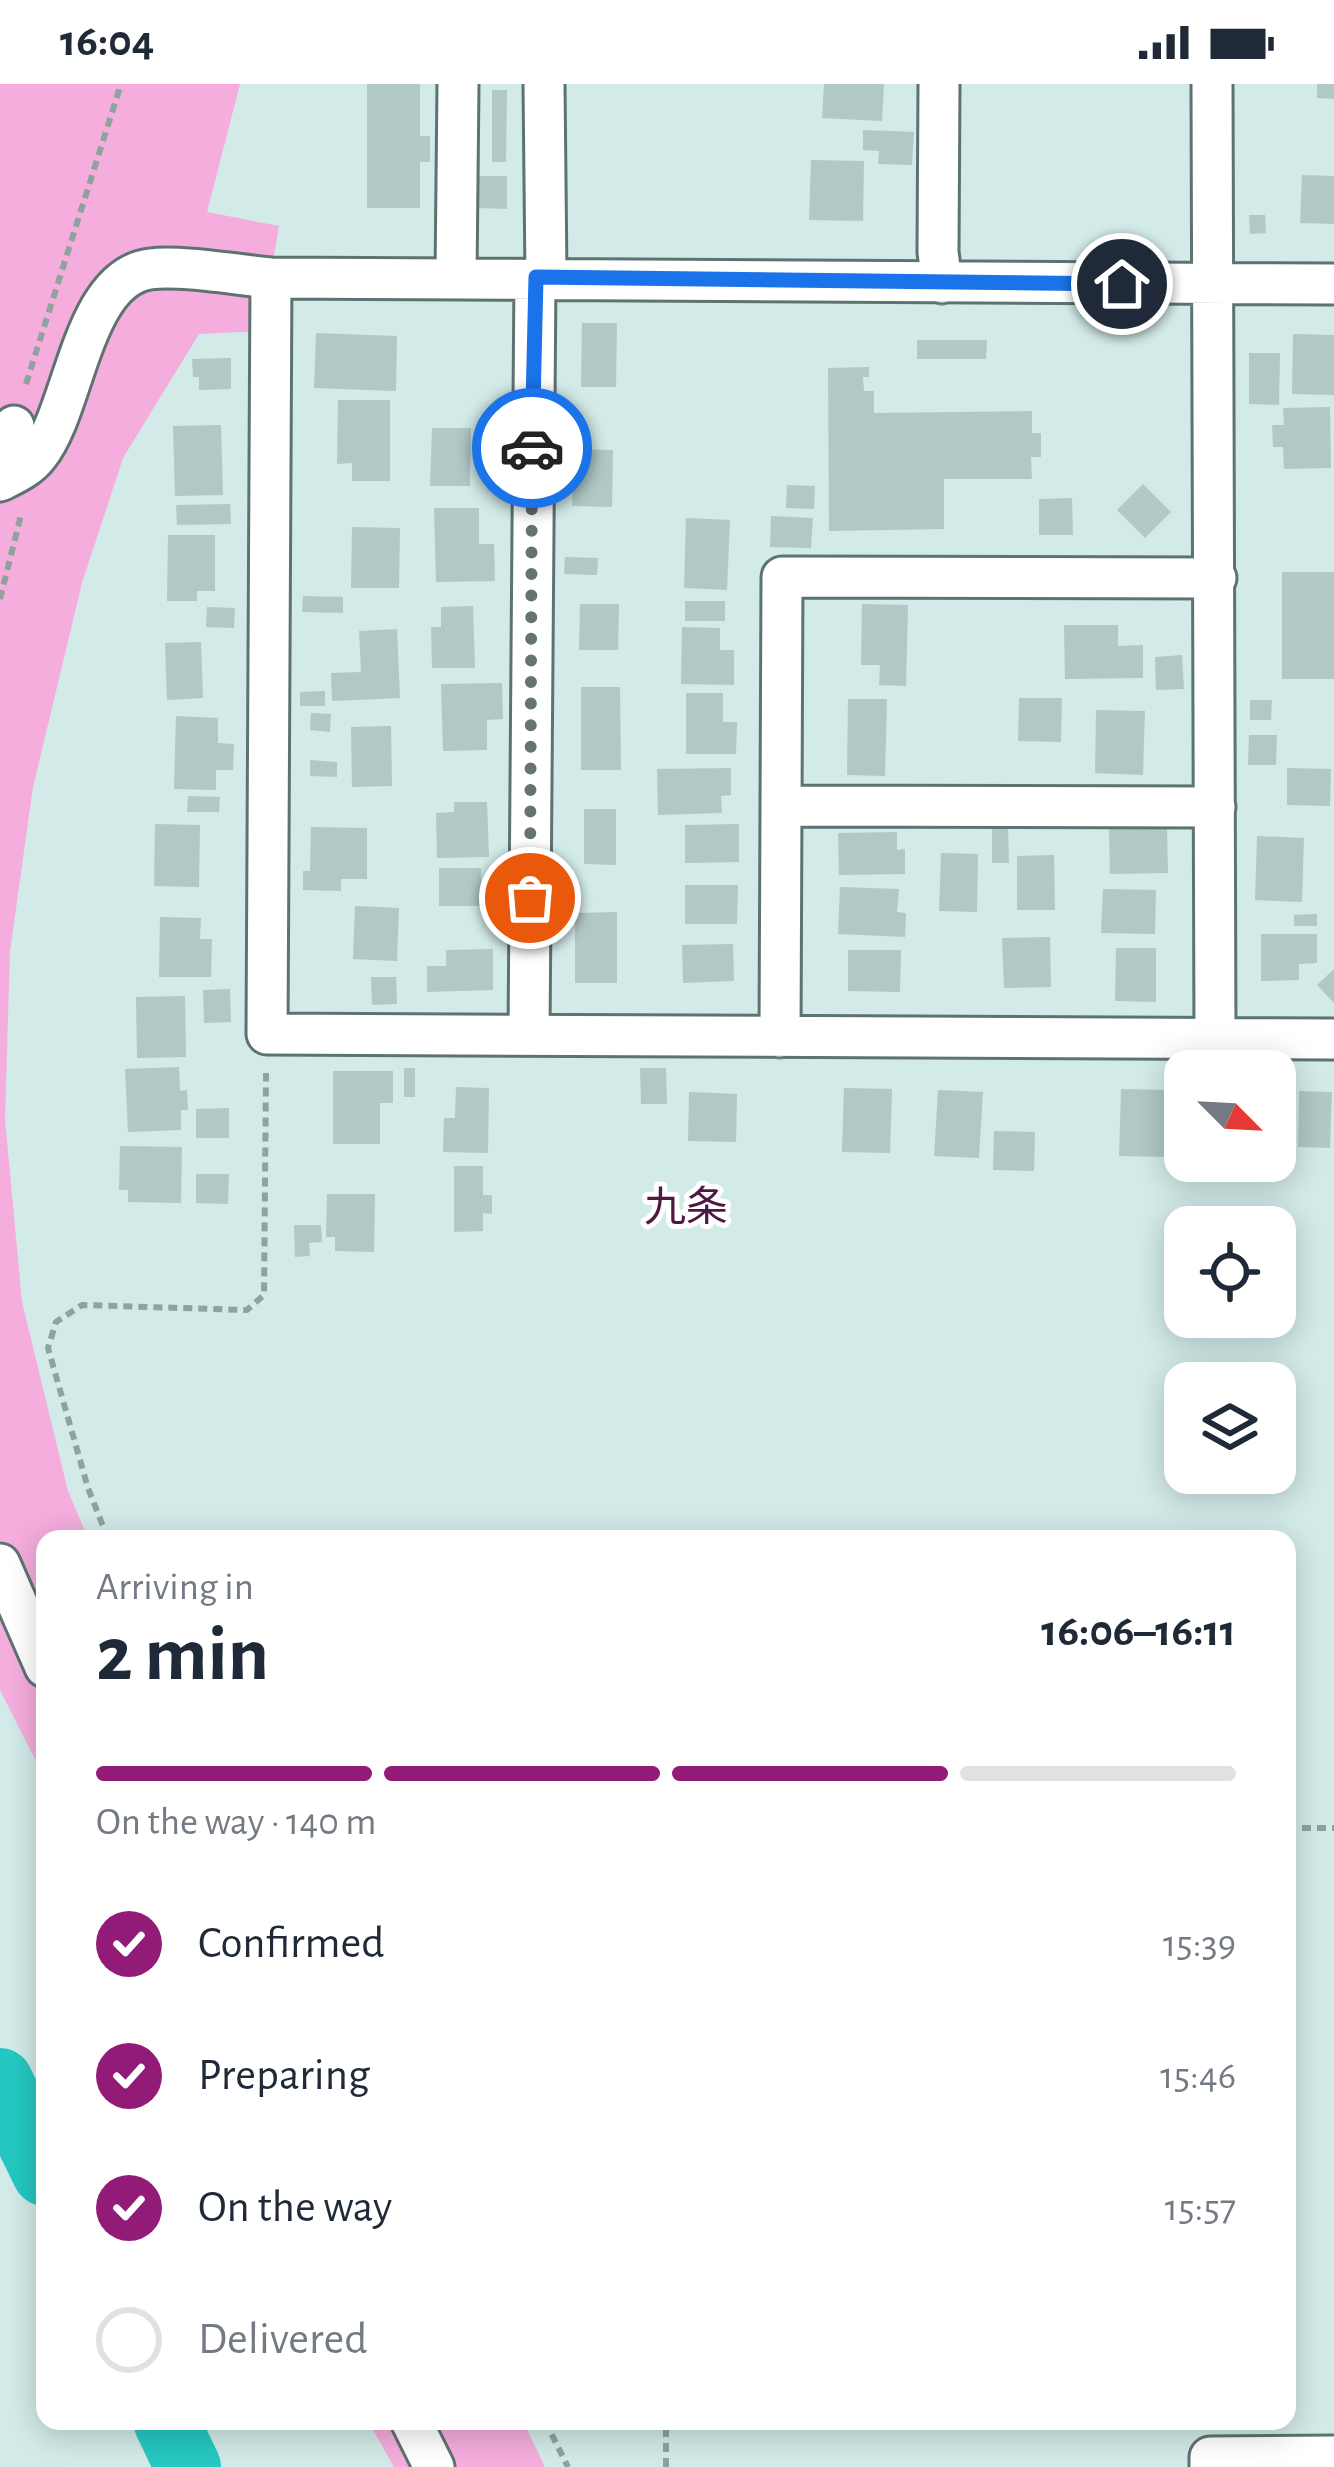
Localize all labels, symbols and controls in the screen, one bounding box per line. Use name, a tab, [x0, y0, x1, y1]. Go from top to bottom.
text: 16:04	[60, 19, 154, 64]
pin	[1071, 233, 1173, 335]
icon: home	[1089, 251, 1155, 317]
courier	[472, 388, 592, 508]
icon: car	[499, 415, 565, 481]
pin	[479, 847, 581, 949]
icon: bag	[497, 865, 563, 931]
north arrow	[1164, 1050, 1296, 1182]
map controls	[1164, 1050, 1296, 1494]
district label: 九条	[644, 1185, 728, 1229]
button: locate	[1164, 1206, 1296, 1338]
button: layers	[1164, 1362, 1296, 1494]
text: Arriving in	[96, 1568, 254, 1607]
text: 16:06–16:11	[1041, 1609, 1236, 1654]
text: 2 min	[96, 1617, 269, 1695]
text: On the way · 140 m	[96, 1803, 377, 1842]
icon: check	[96, 1911, 162, 1977]
text: Confirmed	[198, 1921, 384, 1966]
text: 15:39	[1163, 1925, 1236, 1964]
icon: check	[96, 2043, 162, 2109]
text: Preparing	[198, 2053, 370, 2098]
text: 15:46	[1160, 2057, 1236, 2096]
icon: check	[96, 2175, 162, 2241]
text: On the way	[198, 2185, 392, 2230]
text: 15:57	[1165, 2189, 1236, 2228]
text: Delivered	[198, 2317, 367, 2362]

